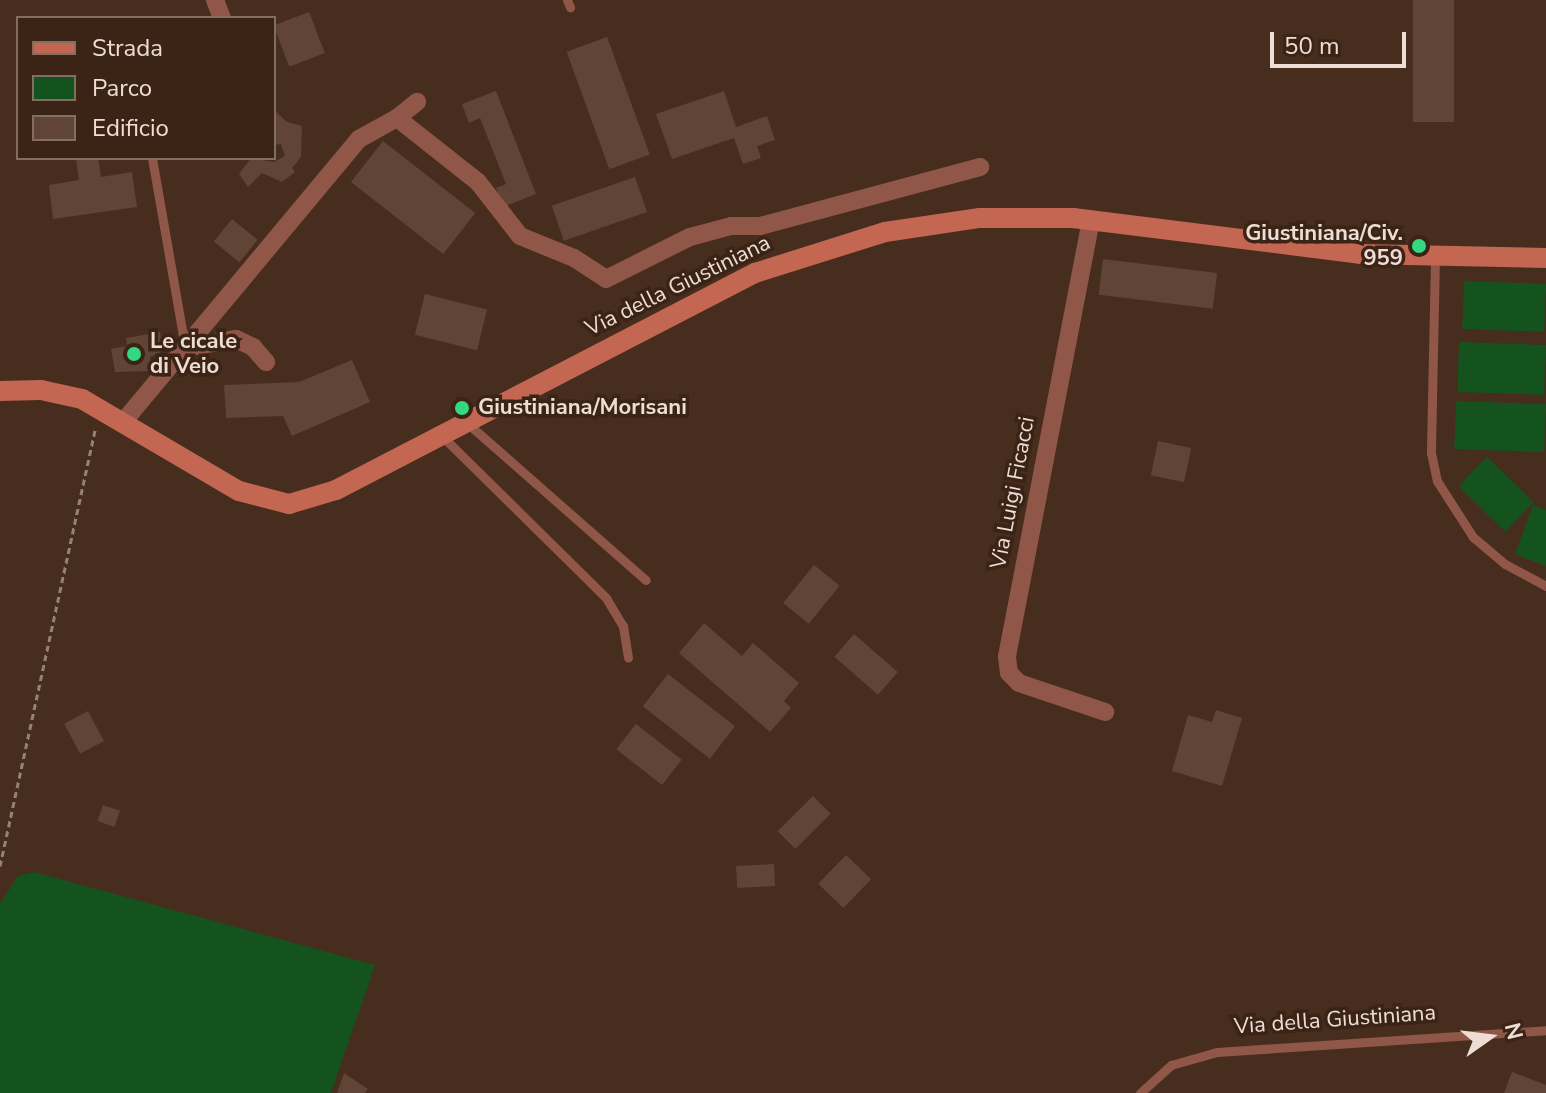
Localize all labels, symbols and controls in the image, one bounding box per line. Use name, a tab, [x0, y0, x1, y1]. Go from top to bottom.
legend	[16, 16, 276, 160]
scale bar	[1274, 16, 1410, 66]
text: 50 m	[1284, 30, 1340, 62]
text: Strada	[92, 32, 163, 64]
text: Parco	[92, 72, 152, 104]
text: Edificio	[92, 112, 169, 144]
place label: Giustiniana/Civ. 959	[1245, 220, 1403, 272]
street label: Via della Giustiniana	[581, 230, 775, 342]
marker: Giustiniana/Civ. 959	[1410, 237, 1428, 255]
place label: Le cicale di Veio	[150, 328, 237, 380]
marker: Le cicale di Veio	[125, 345, 143, 363]
place label: Giustiniana/Morisani	[478, 395, 687, 421]
marker: Giustiniana/Morisani	[453, 399, 471, 417]
street label: Via Luigi Ficacci	[985, 415, 1041, 571]
north arrow	[1450, 997, 1530, 1077]
street label: Via della Giustiniana	[1233, 1000, 1437, 1040]
text: N	[1497, 1020, 1530, 1043]

